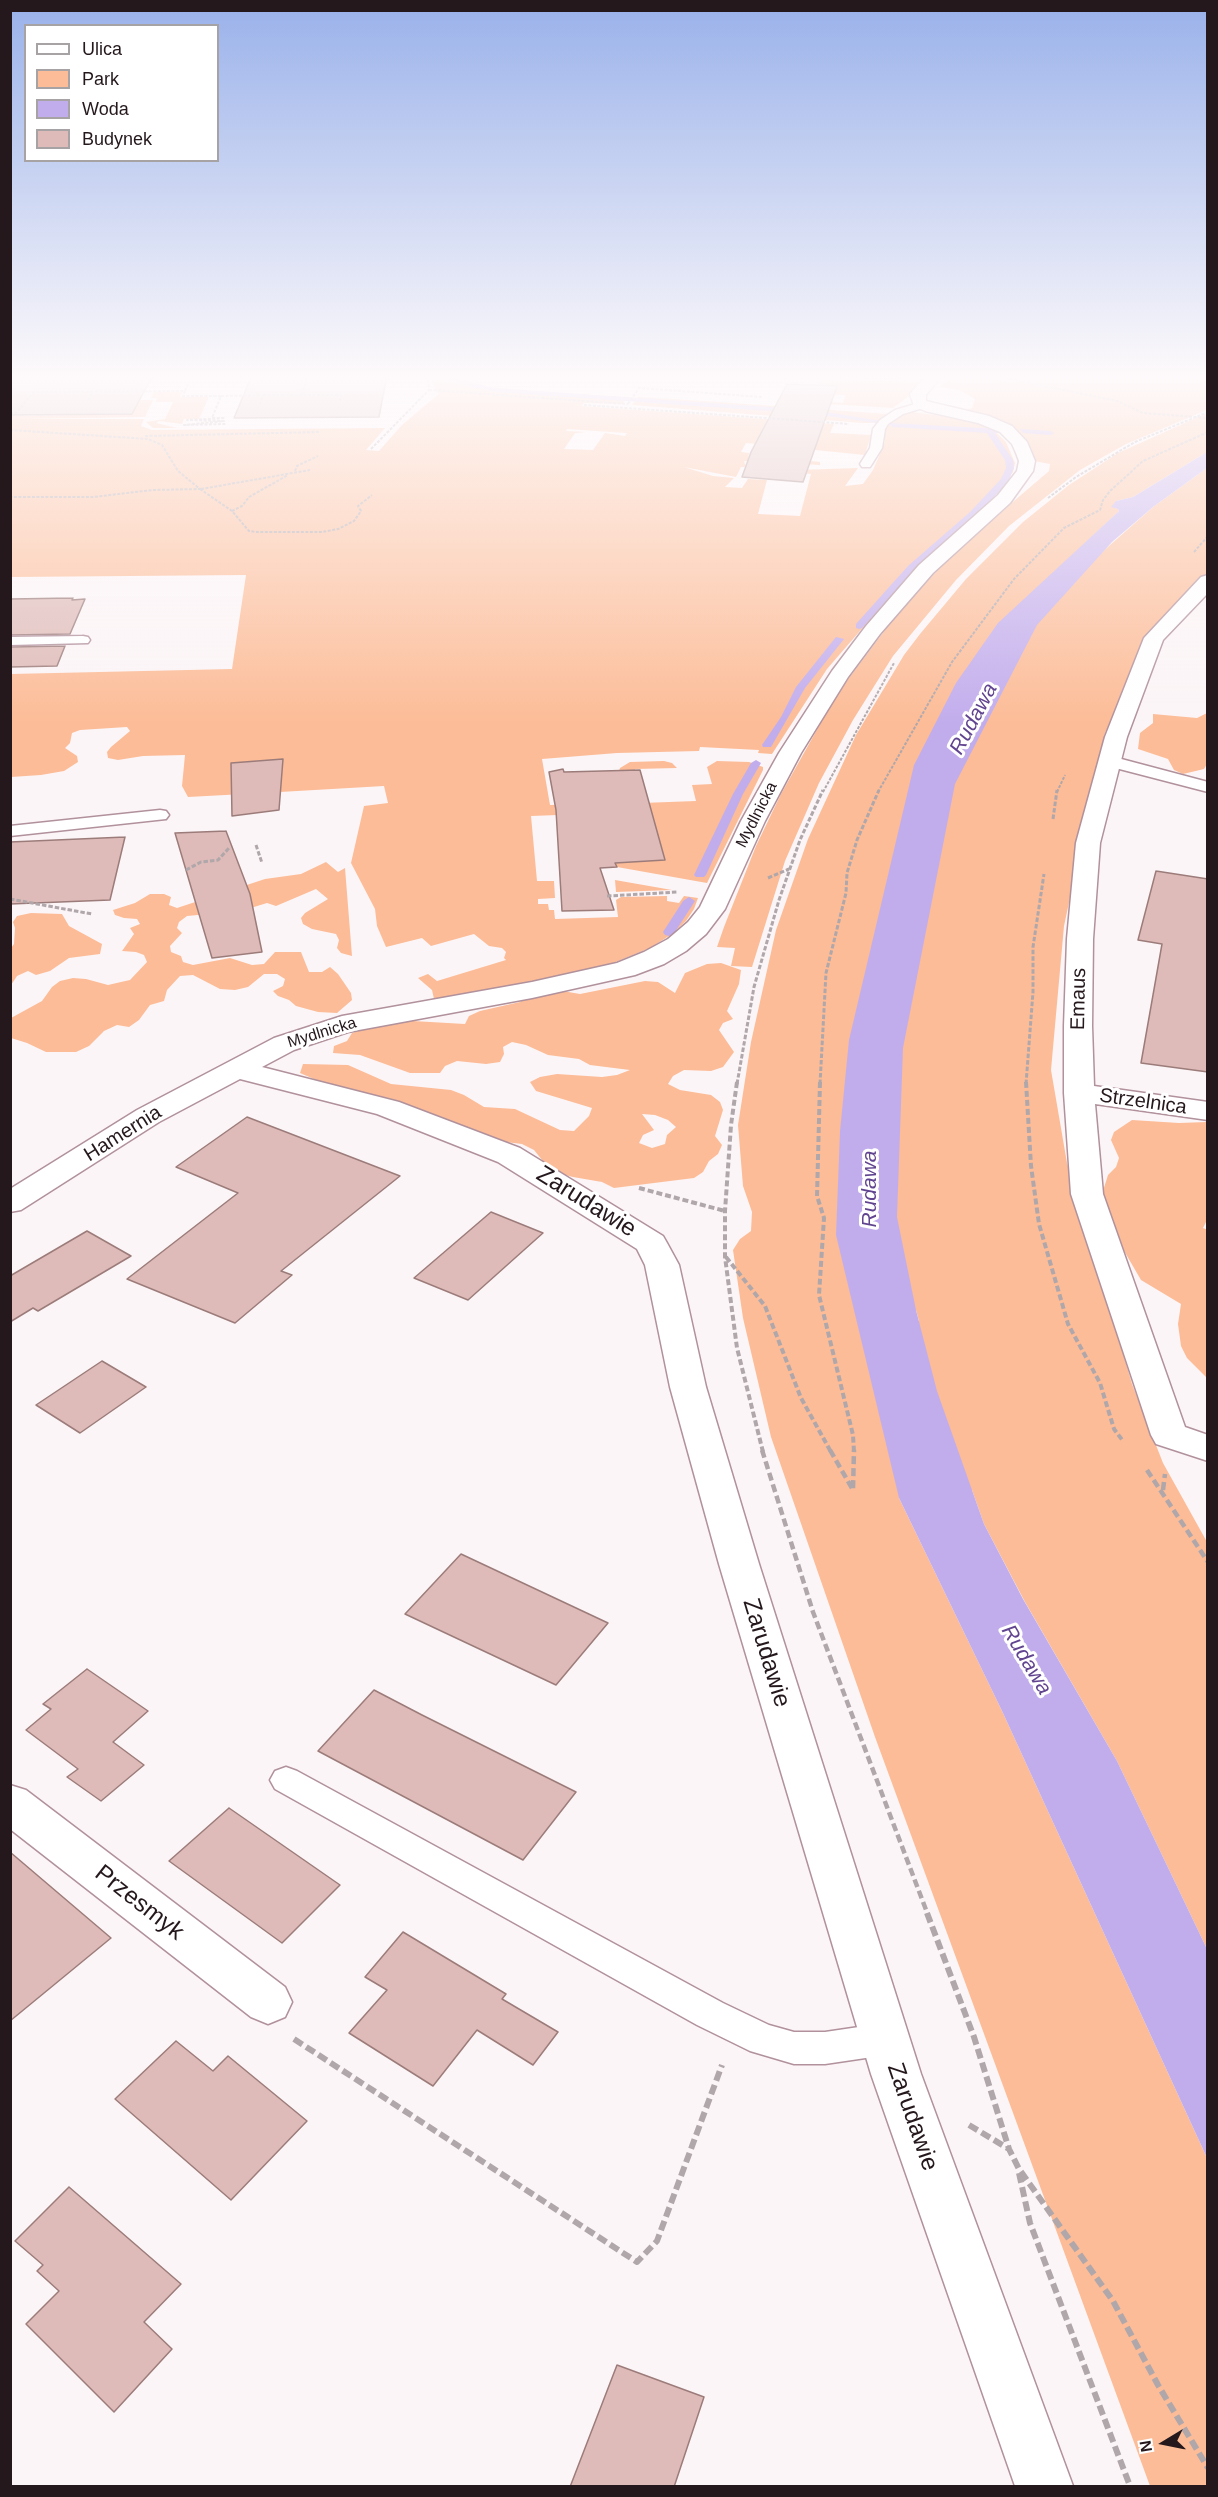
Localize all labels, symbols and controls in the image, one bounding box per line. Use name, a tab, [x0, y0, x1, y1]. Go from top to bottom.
legend	[24, 24, 219, 162]
text: Ulica	[82, 39, 122, 59]
text: Park	[82, 69, 119, 89]
text: Woda	[82, 99, 129, 119]
text: Budynek	[82, 129, 152, 149]
water label: Rudawa	[945, 679, 1003, 759]
street label: Mydlnicka	[732, 779, 782, 851]
street label: Emaus	[1066, 968, 1092, 1030]
street label: Mydlnicka	[285, 1013, 359, 1053]
street label: Strzelnica	[1098, 1084, 1188, 1120]
street label: Hamernia	[80, 1101, 166, 1167]
water label: Rudawa	[857, 1150, 883, 1228]
street label: Zarudawie	[531, 1160, 641, 1244]
street label: Zarudawie	[736, 1595, 796, 1711]
water label: Rudawa	[995, 1620, 1057, 1700]
street label: Przesmyk	[89, 1859, 189, 1947]
street label: Zarudawie	[880, 2059, 944, 2175]
north arrow	[1134, 2413, 1194, 2473]
text: N	[1136, 2439, 1155, 2453]

